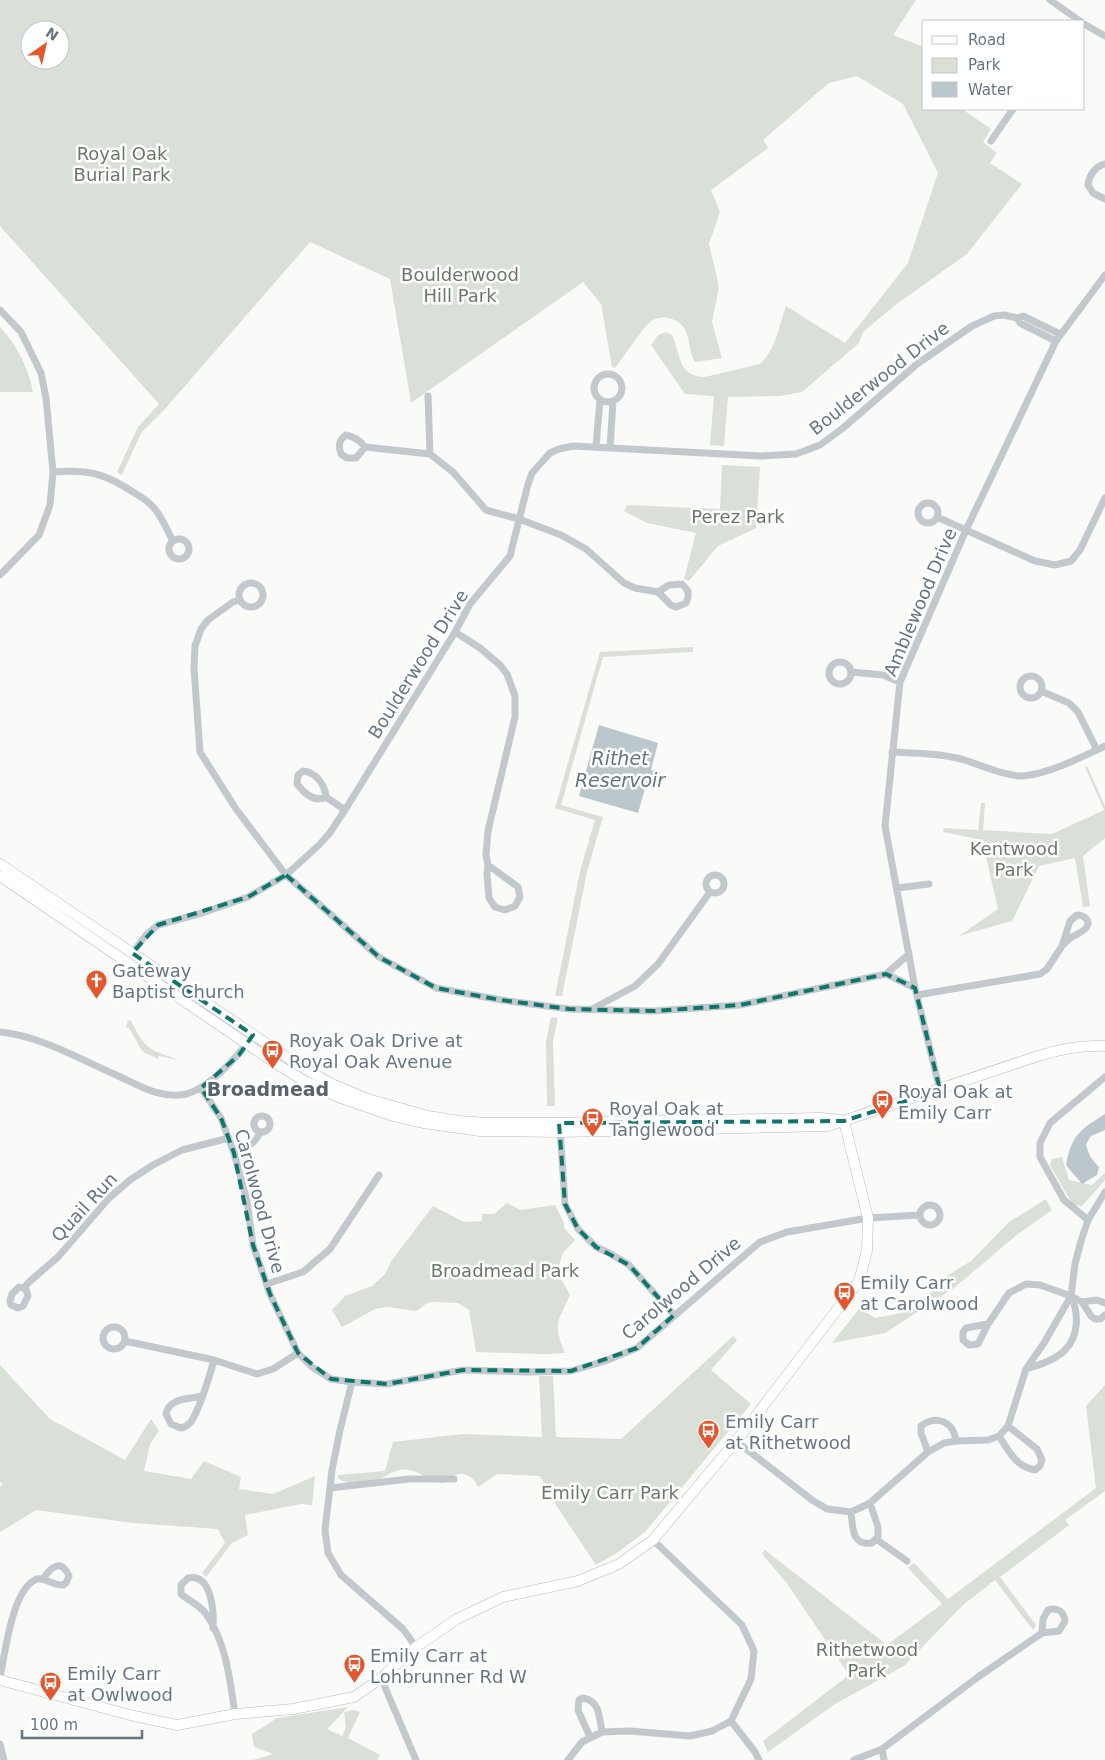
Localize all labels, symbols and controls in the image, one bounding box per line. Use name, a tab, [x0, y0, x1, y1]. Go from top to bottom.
north arrow	[20, 20, 70, 70]
legend	[922, 20, 1085, 110]
text: N	[43, 24, 62, 44]
text: Road	[968, 31, 1006, 49]
text: Park	[968, 56, 1001, 74]
text: Water	[968, 81, 1013, 99]
park label: Royal Oak Burial Park	[74, 143, 171, 185]
park label: Boulderwood Hill Park	[401, 264, 519, 306]
street label: Boulderwood Drive	[805, 317, 953, 439]
park label: Perez Park	[691, 506, 785, 527]
street label: Amblewood Drive	[879, 525, 961, 679]
street label: Boulderwood Drive	[364, 586, 472, 742]
water label: Rithet Reservoir	[575, 747, 666, 791]
park label: Kentwood Park	[970, 838, 1058, 880]
place label: Gateway Baptist Church	[112, 960, 245, 1002]
church icon: Gateway Baptist Church	[84, 968, 108, 999]
place label: Royak Oak Drive at Royal Oak Avenue	[289, 1030, 463, 1072]
bus stop icon: Royak Oak Drive at Royal Oak Avenue	[261, 1038, 285, 1069]
district label: Broadmead	[207, 1078, 329, 1100]
place label: Royal Oak at Emily Carr	[898, 1081, 1013, 1123]
bus stop icon: Royal Oak at Emily Carr	[870, 1089, 894, 1120]
place label: Royal Oak at Tanglewood	[608, 1098, 724, 1140]
bus stop icon: Royal Oak at Tanglewood	[581, 1106, 605, 1137]
street label: Carolwood Drive	[231, 1127, 289, 1275]
street label: Quail Run	[47, 1168, 121, 1246]
street label: Carolwood Drive	[617, 1232, 745, 1344]
park label: Broadmead Park	[431, 1260, 580, 1281]
place label: Emily Carr at Carolwood	[860, 1272, 979, 1314]
bus stop icon: Emily Carr at Carolwood	[832, 1280, 856, 1311]
place label: Emily Carr at Rithetwood	[725, 1411, 851, 1453]
bus stop icon: Emily Carr at Rithetwood	[697, 1419, 721, 1450]
park label: Emily Carr Park	[541, 1482, 680, 1503]
park label: Rithetwood Park	[816, 1639, 918, 1681]
place label: Emily Carr at Lohbrunner Rd W	[370, 1645, 527, 1687]
bus stop icon: Emily Carr at Lohbrunner Rd W	[342, 1653, 366, 1684]
place label: Emily Carr at Owlwood	[67, 1663, 173, 1705]
bus stop icon: Emily Carr at Owlwood	[39, 1671, 63, 1702]
scale bar	[22, 1708, 142, 1740]
text: 100 m	[30, 1716, 78, 1734]

